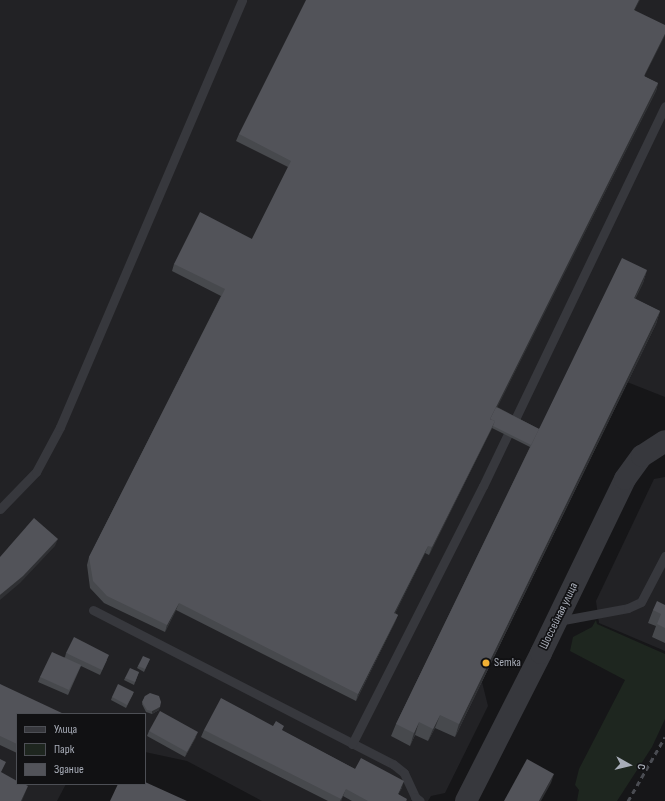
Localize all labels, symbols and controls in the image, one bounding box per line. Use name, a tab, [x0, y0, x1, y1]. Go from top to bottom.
street label: Шоссейная улица	[537, 580, 581, 652]
place label: Sетка	[494, 656, 521, 670]
marker: Sетка	[481, 658, 491, 668]
legend	[16, 713, 146, 785]
text: Улица	[54, 722, 77, 737]
text: Парк	[54, 742, 74, 757]
north arrow	[609, 745, 649, 785]
text: Здание	[54, 762, 84, 777]
text: С	[635, 763, 648, 770]

